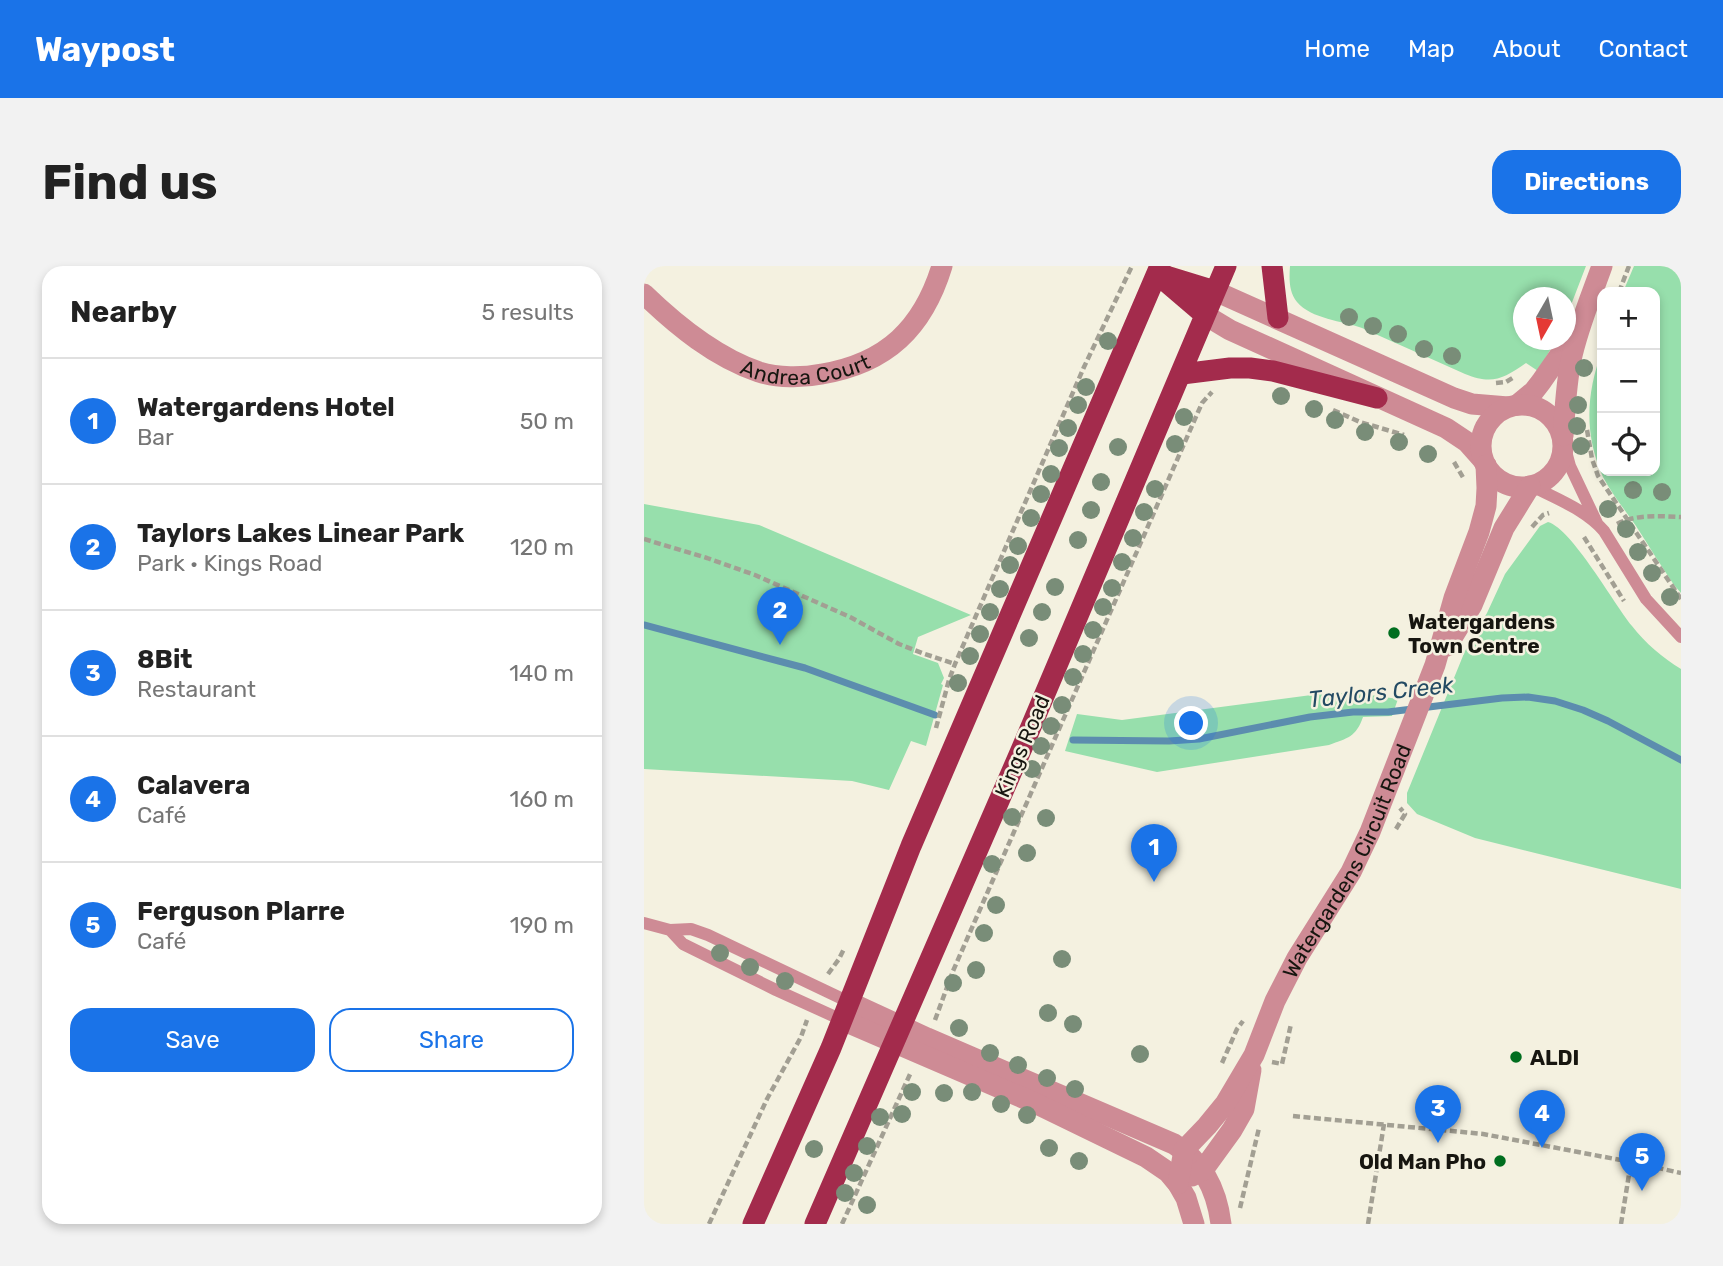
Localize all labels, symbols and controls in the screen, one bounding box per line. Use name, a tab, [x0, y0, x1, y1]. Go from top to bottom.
text: Waypost	[35, 30, 175, 69]
text: Home	[1304, 35, 1370, 63]
text: Map	[1408, 35, 1455, 63]
text: About	[1493, 35, 1561, 63]
text: Contact	[1599, 35, 1688, 63]
button: Directions	[1492, 150, 1681, 214]
text: Find us	[42, 153, 218, 211]
north arrow	[1513, 287, 1576, 350]
map controls	[1597, 287, 1660, 476]
button: +	[1597, 287, 1660, 350]
text: Nearby	[70, 294, 177, 330]
text: 5 results	[481, 298, 574, 326]
street label: Andrea Court	[737, 348, 873, 389]
button: −	[1597, 350, 1660, 413]
text: Watergardens Hotel	[137, 392, 395, 423]
text: 1	[87, 407, 99, 435]
text: 50 m	[520, 407, 574, 435]
button: locate	[1597, 413, 1660, 476]
text: Bar	[137, 423, 174, 451]
text: Taylors Lakes Linear Park	[137, 518, 464, 549]
text: 2	[86, 533, 100, 561]
text: 120 m	[510, 533, 574, 561]
text: Park · Kings Road	[137, 549, 322, 577]
pin: 2	[757, 587, 803, 645]
place label: Watergardens Town Centre	[1408, 609, 1555, 658]
marker: Watergardens Town Centre	[1386, 625, 1402, 641]
text: 8Bit	[137, 644, 192, 675]
text: 3	[85, 659, 101, 687]
text: 140 m	[509, 659, 574, 687]
water label: Taylors Creek	[1307, 670, 1456, 714]
text: Restaurant	[137, 675, 256, 703]
street label: Kings Road	[989, 691, 1055, 801]
your location	[1174, 706, 1208, 740]
street label: Watergardens Circuit Road	[1277, 740, 1416, 982]
text: Calavera	[137, 770, 250, 801]
text: 4	[85, 785, 101, 813]
text: 160 m	[510, 785, 574, 813]
text: Café	[137, 801, 186, 829]
pin: 1	[1131, 824, 1177, 882]
text: Ferguson Plarre	[137, 896, 345, 927]
text: 5	[86, 911, 100, 939]
text: 190 m	[510, 911, 574, 939]
text: Café	[137, 927, 186, 955]
button: Save	[70, 1008, 315, 1072]
button: Share	[329, 1008, 574, 1072]
place label: ALDI	[1530, 1045, 1579, 1070]
marker: ALDI	[1508, 1049, 1524, 1065]
pin: 3	[1415, 1085, 1461, 1143]
pin: 4	[1519, 1090, 1565, 1148]
pin: 5	[1619, 1133, 1665, 1191]
place label: Old Man Pho	[1359, 1149, 1486, 1174]
marker: Old Man Pho	[1492, 1153, 1508, 1169]

